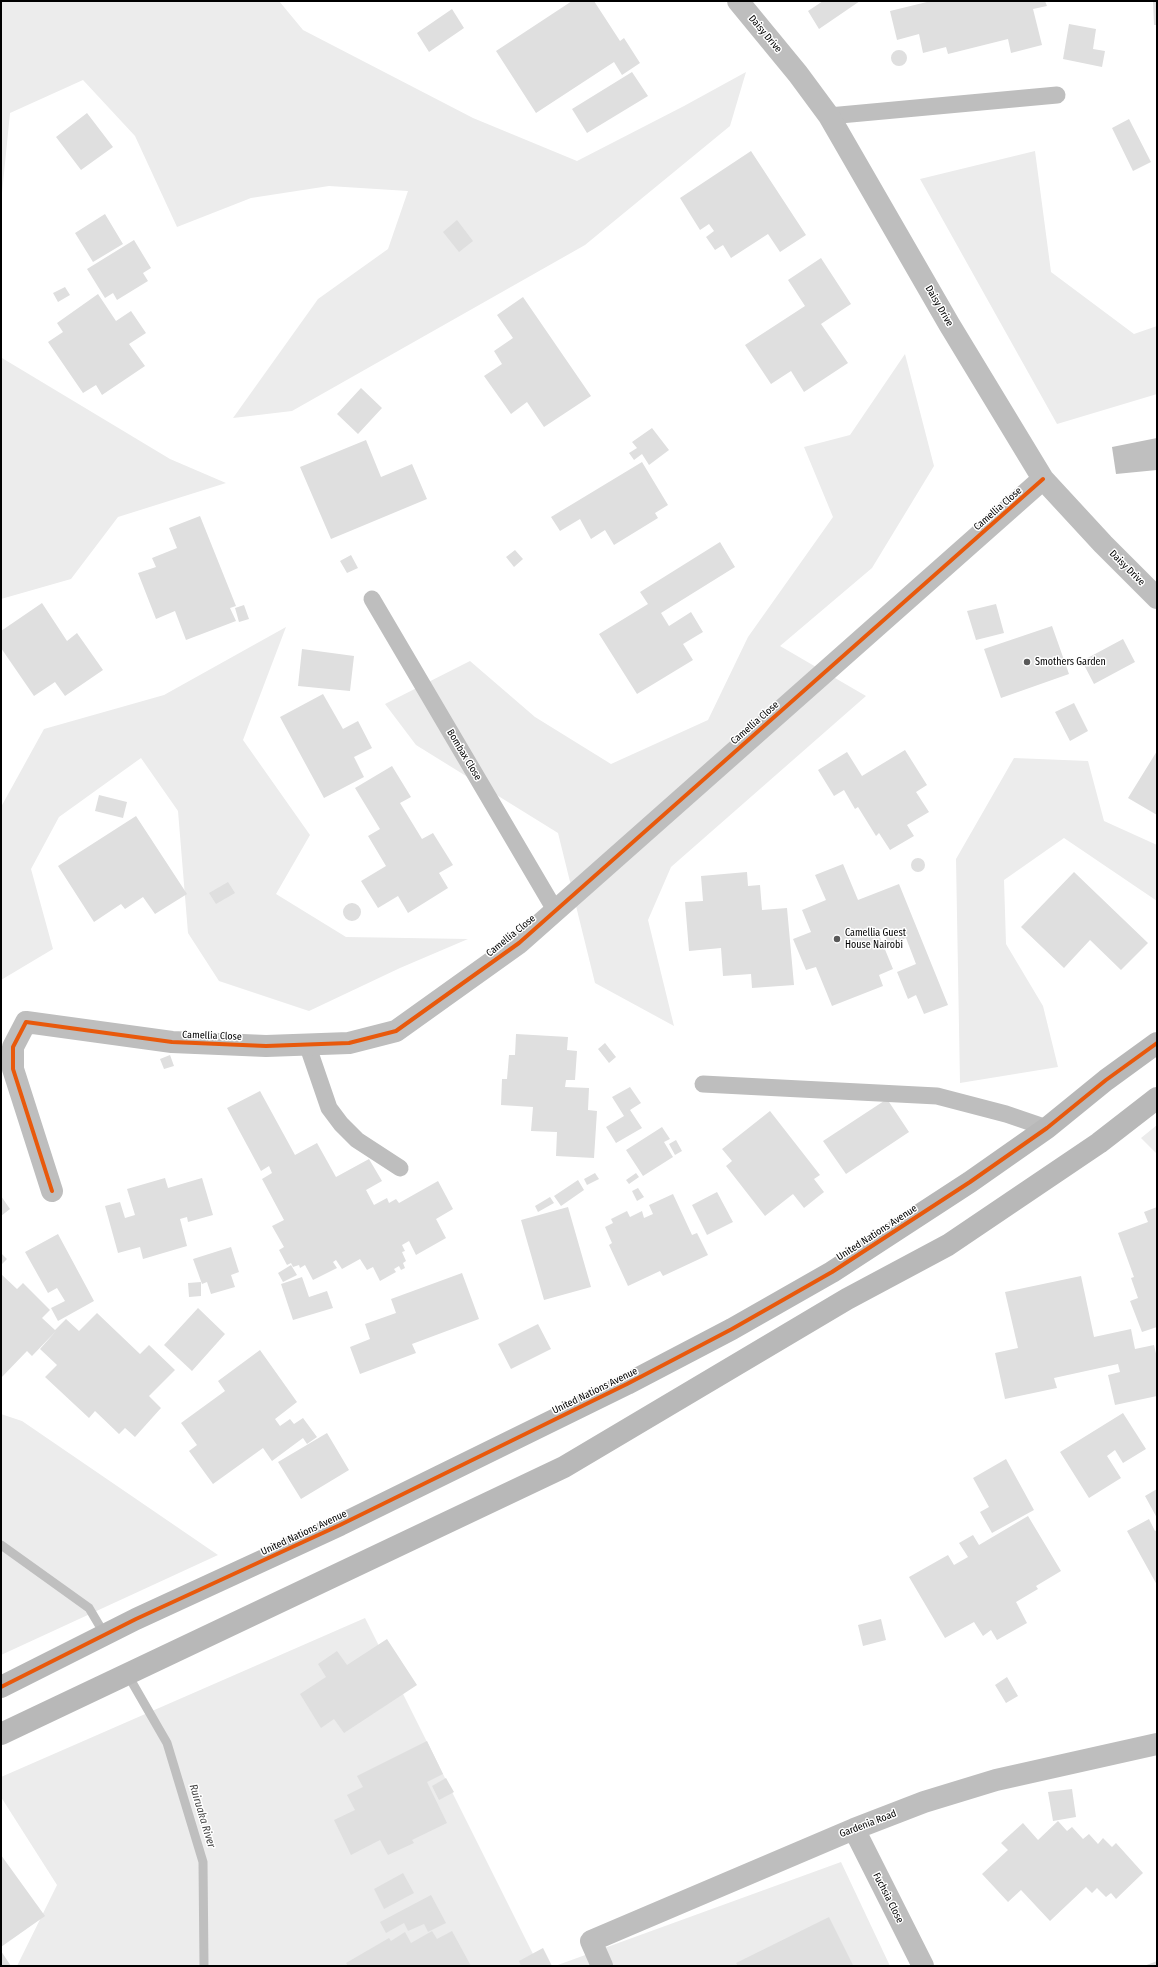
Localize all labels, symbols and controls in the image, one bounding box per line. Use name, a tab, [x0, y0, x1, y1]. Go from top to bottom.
street label: Daisy Drive	[746, 13, 784, 55]
street label: Daisy Drive	[922, 283, 956, 329]
street label: Camellia Close	[972, 485, 1024, 533]
street label: Daisy Drive	[1107, 548, 1147, 588]
place label: Smothers Garden	[1035, 656, 1106, 668]
marker: Smothers Garden	[1022, 657, 1032, 667]
street label: Camellia Close	[729, 699, 781, 747]
street label: Bombax Close	[444, 727, 484, 783]
street label: Camellia Close	[484, 913, 538, 959]
place label: Camellia Guest House Nairobi	[845, 927, 906, 950]
marker: Camellia Guest House Nairobi	[832, 934, 842, 944]
street label: Camellia Close	[182, 1029, 242, 1043]
street label: United Nations Avenue	[835, 1203, 919, 1263]
street label: United Nations Avenue	[550, 1365, 640, 1417]
street label: United Nations Avenue	[259, 1508, 349, 1558]
water label: Ruiruaka River	[186, 1783, 218, 1849]
street label: Gardenia Road	[838, 1808, 898, 1840]
street label: Fuchsia Close	[870, 1871, 906, 1925]

